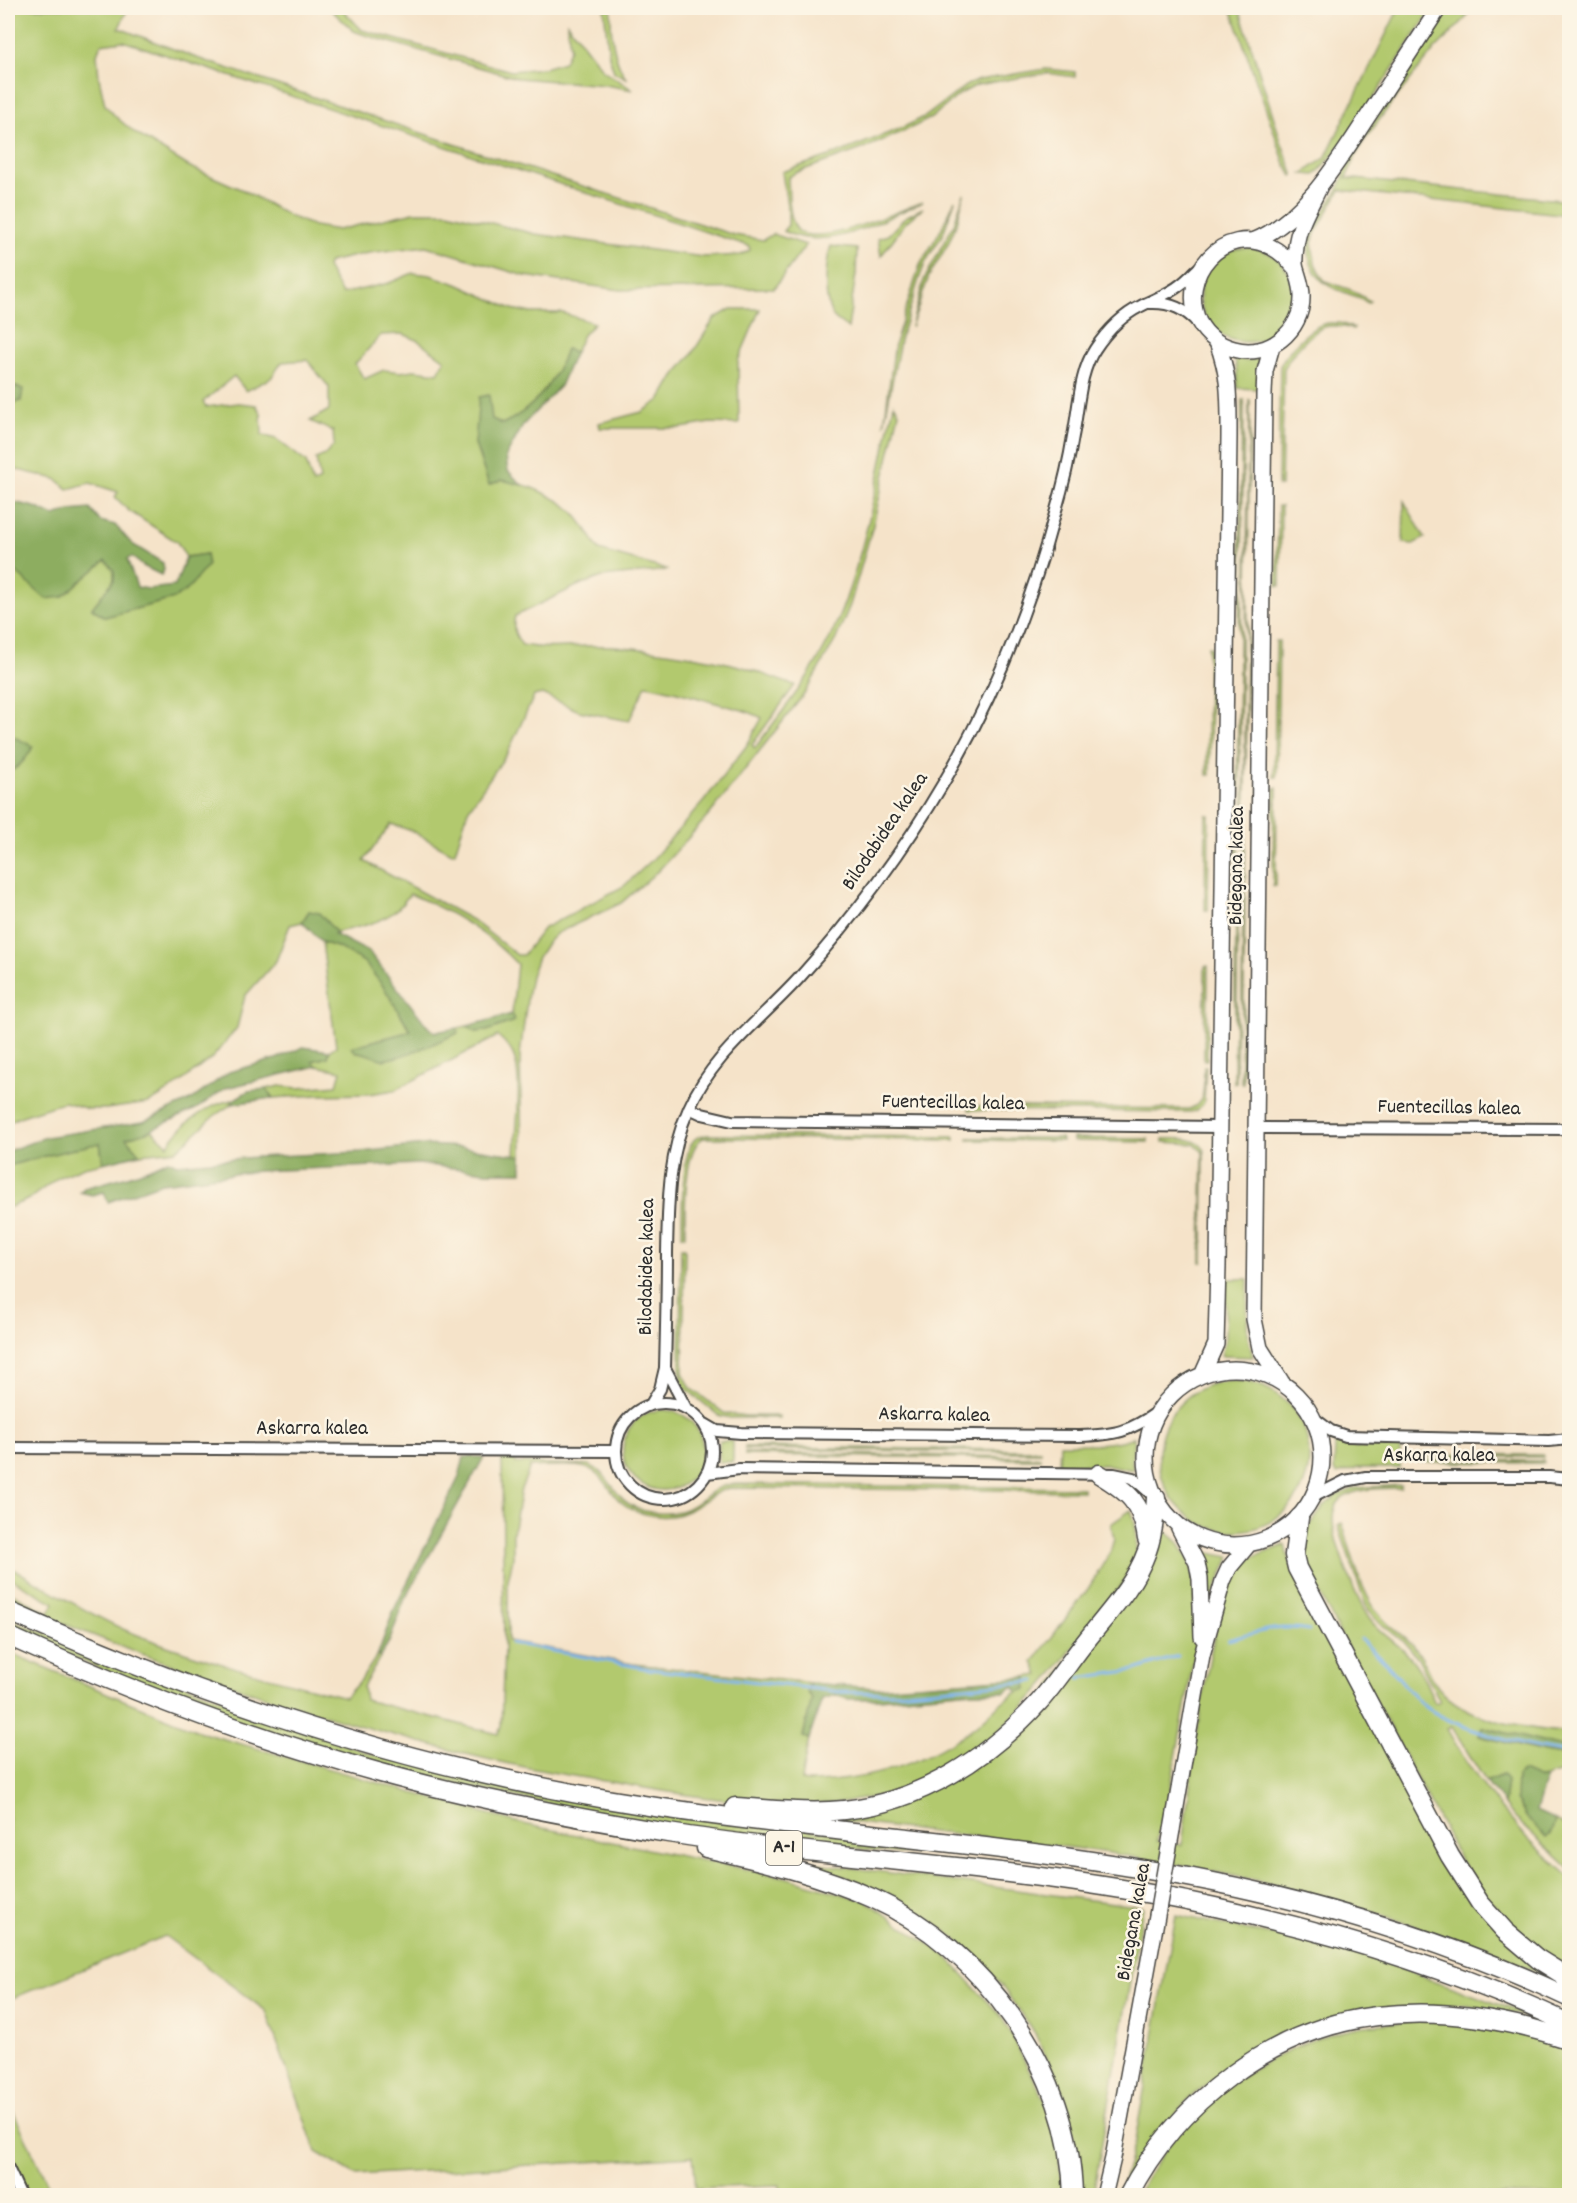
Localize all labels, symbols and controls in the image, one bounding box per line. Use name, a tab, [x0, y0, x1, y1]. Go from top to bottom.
street label: Bilodabidea kalea	[835, 766, 937, 897]
street label: Bidegana kalea	[1222, 805, 1254, 926]
street label: Fuentecillas kalea	[881, 1088, 1026, 1120]
street label: Fuentecillas kalea	[1377, 1093, 1522, 1125]
street label: Bilodabidea kalea	[632, 1197, 664, 1336]
street label: Askarra kalea	[878, 1400, 991, 1432]
street label: Askarra kalea	[256, 1415, 369, 1445]
street label: Askarra kalea	[1383, 1442, 1496, 1472]
road number: A-1	[766, 1831, 802, 1865]
street label: Bidegana kalea	[1110, 1860, 1160, 1983]

